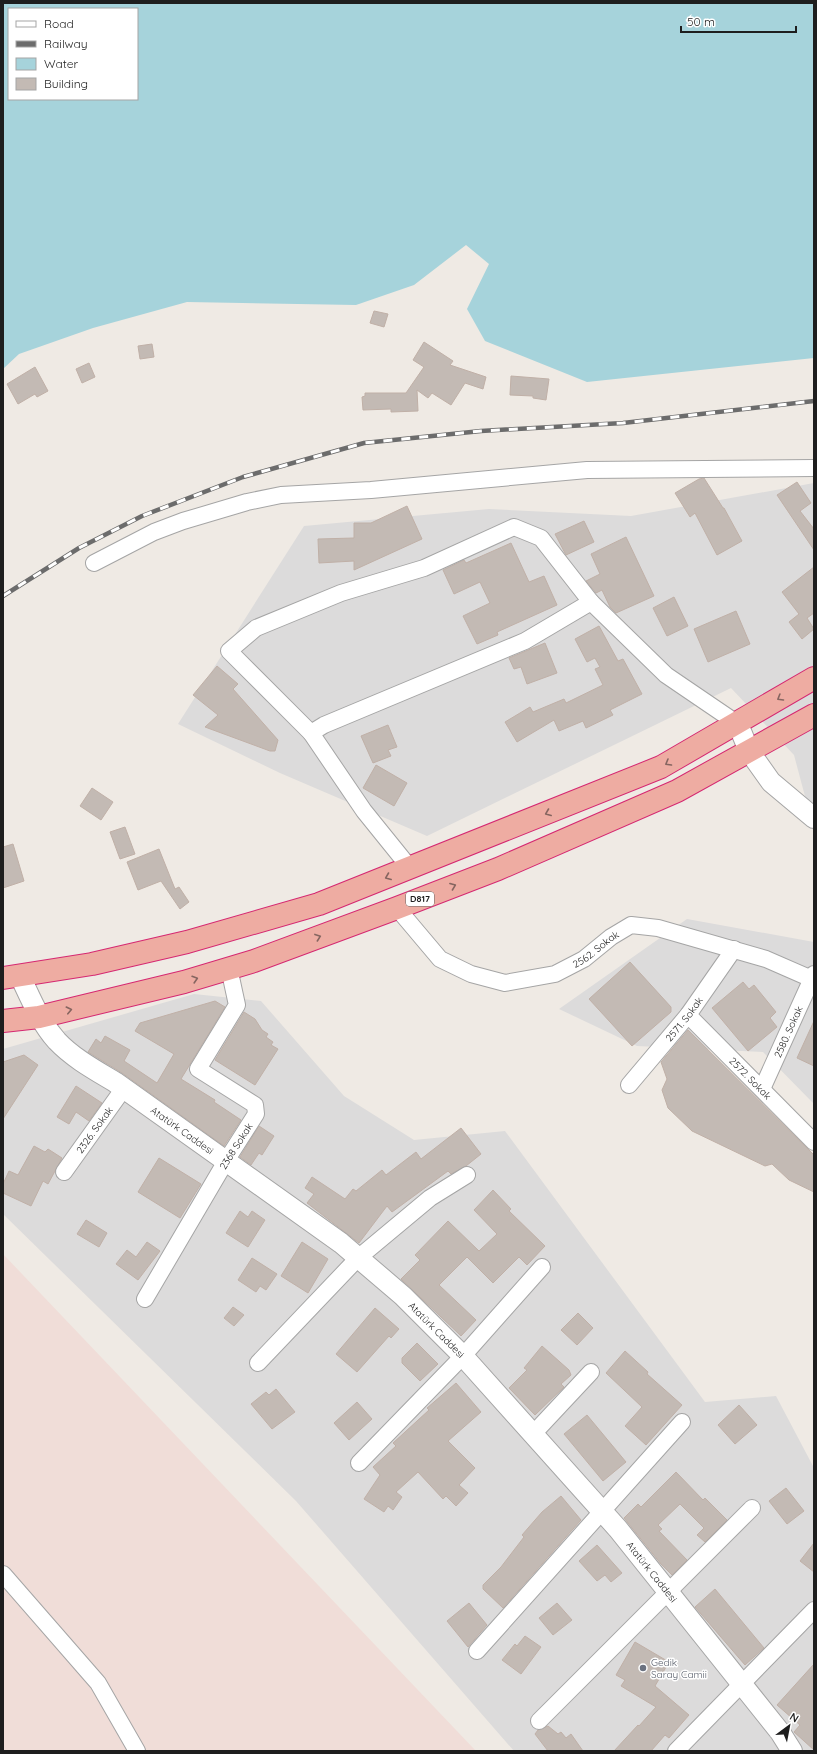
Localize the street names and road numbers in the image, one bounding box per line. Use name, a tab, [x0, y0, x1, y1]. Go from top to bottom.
road number: D817	[406, 892, 434, 906]
street label: 2562. Sokak	[570, 928, 621, 971]
street label: 2571. Sokak	[663, 994, 706, 1044]
street label: 2580. Sokak	[771, 1004, 806, 1060]
street label: 2572. Sokak	[726, 1055, 774, 1103]
street label: 2326. Sokak	[73, 1104, 116, 1156]
street label: Atatürk Caddesi	[148, 1104, 216, 1157]
street label: 2368 Sokak	[217, 1120, 256, 1172]
street label: Atatürk Caddesi	[406, 1299, 467, 1361]
street label: Atatürk Caddesi	[623, 1539, 680, 1605]

